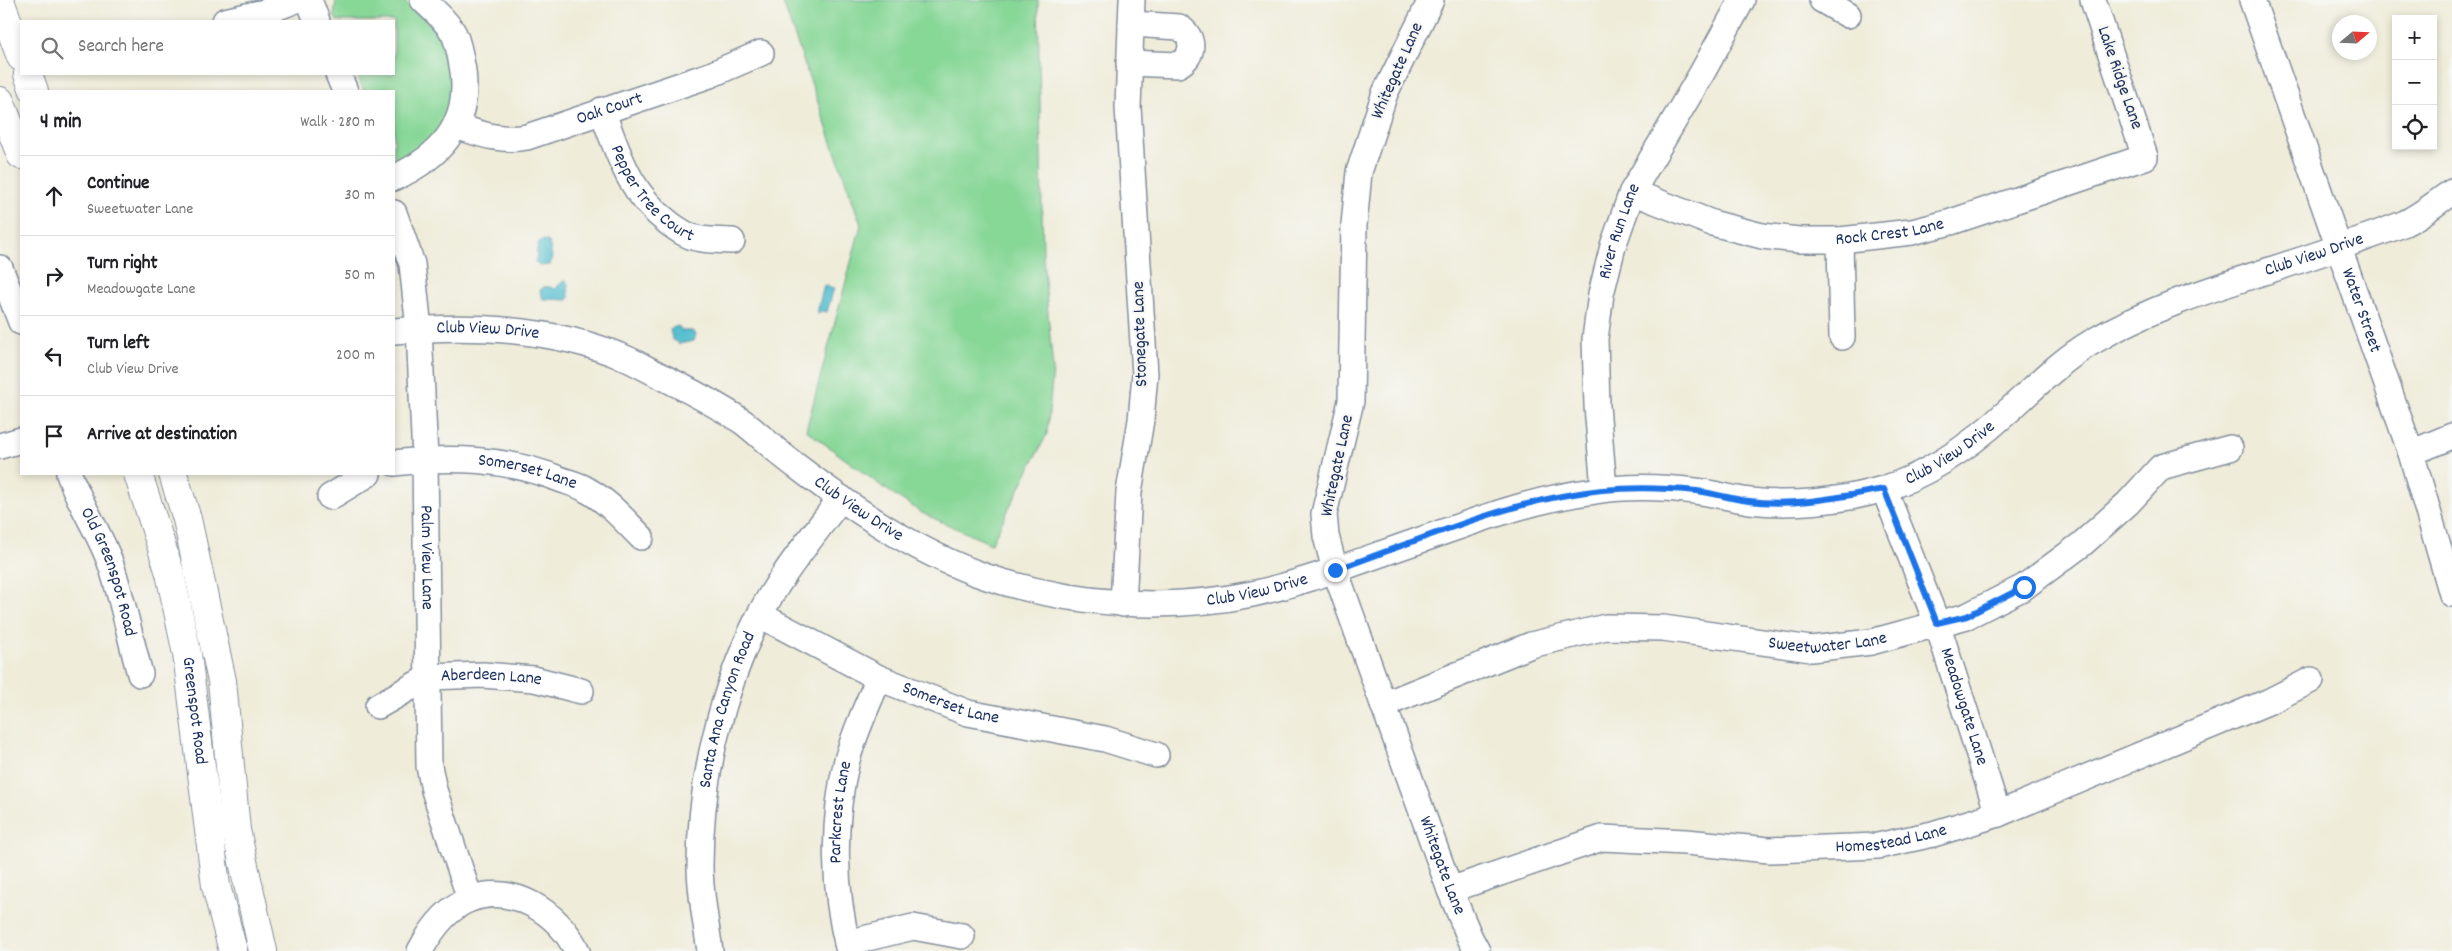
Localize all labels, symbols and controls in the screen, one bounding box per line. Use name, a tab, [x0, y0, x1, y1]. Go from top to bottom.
north arrow	[2332, 15, 2377, 60]
map controls	[2392, 15, 2437, 150]
button: +	[2392, 15, 2437, 60]
street label: Whitegate Lane	[1366, 19, 1430, 123]
search box	[20, 20, 395, 75]
street label: Lake Ridge Lane	[2090, 23, 2148, 133]
icon: search	[38, 34, 66, 62]
text: Search here	[78, 34, 164, 61]
button: −	[2392, 60, 2437, 105]
street label: Oak Court	[573, 86, 646, 132]
button: locate	[2392, 105, 2437, 150]
text: 4 min	[40, 108, 82, 138]
text: Walk · 280 m	[300, 111, 375, 134]
street label: Pepper Tree Court	[604, 141, 698, 249]
text: Continue	[87, 171, 149, 198]
street label: River Run Lane	[1593, 178, 1647, 282]
icon: ahead	[40, 182, 68, 210]
text: 30 m	[345, 184, 375, 207]
text: Sweetwater Lane	[87, 198, 193, 221]
street label: Rock Crest Lane	[1836, 212, 1947, 253]
street label: Club View Drive	[2261, 227, 2367, 283]
text: Turn right	[87, 251, 158, 278]
icon: right	[40, 262, 68, 290]
text: 50 m	[344, 264, 375, 287]
street label: Water Street	[2335, 265, 2387, 356]
text: Meadowgate Lane	[87, 278, 195, 301]
street label: Stonegate Lane	[1127, 281, 1155, 387]
street label: Club View Drive	[436, 316, 541, 346]
text: Turn left	[87, 331, 150, 358]
icon: left	[40, 342, 68, 370]
text: 200 m	[336, 344, 375, 367]
text: Club View Drive	[87, 358, 179, 381]
street label: Whitegate Lane	[1315, 413, 1361, 519]
street label: Club View Drive	[1901, 415, 2001, 492]
icon: arrive	[40, 422, 68, 450]
text: Arrive at destination	[87, 422, 237, 449]
street label: Somerset Lane	[477, 448, 580, 497]
street label: Club View Drive	[808, 470, 908, 548]
street label: Old Greenspot Road	[74, 503, 142, 639]
street label: Palm View Lane	[413, 505, 439, 610]
route end	[1324, 559, 1347, 582]
street label: Club View Drive	[1205, 567, 1311, 614]
route start	[2013, 576, 2036, 599]
street label: Sweetwater Lane	[1767, 626, 1890, 662]
street label: Santa Ana Canyon Road	[693, 628, 762, 790]
street label: Meadowgate Lane	[1933, 645, 1994, 769]
street label: Greenspot Road	[175, 655, 213, 766]
street label: Aberdeen Lane	[440, 662, 545, 693]
street label: Somerset Lane	[898, 676, 1001, 731]
street label: Parkcrest Lane	[824, 758, 859, 864]
street label: Whitegate Lane	[1412, 813, 1472, 919]
street label: Homestead Lane	[1835, 818, 1950, 860]

